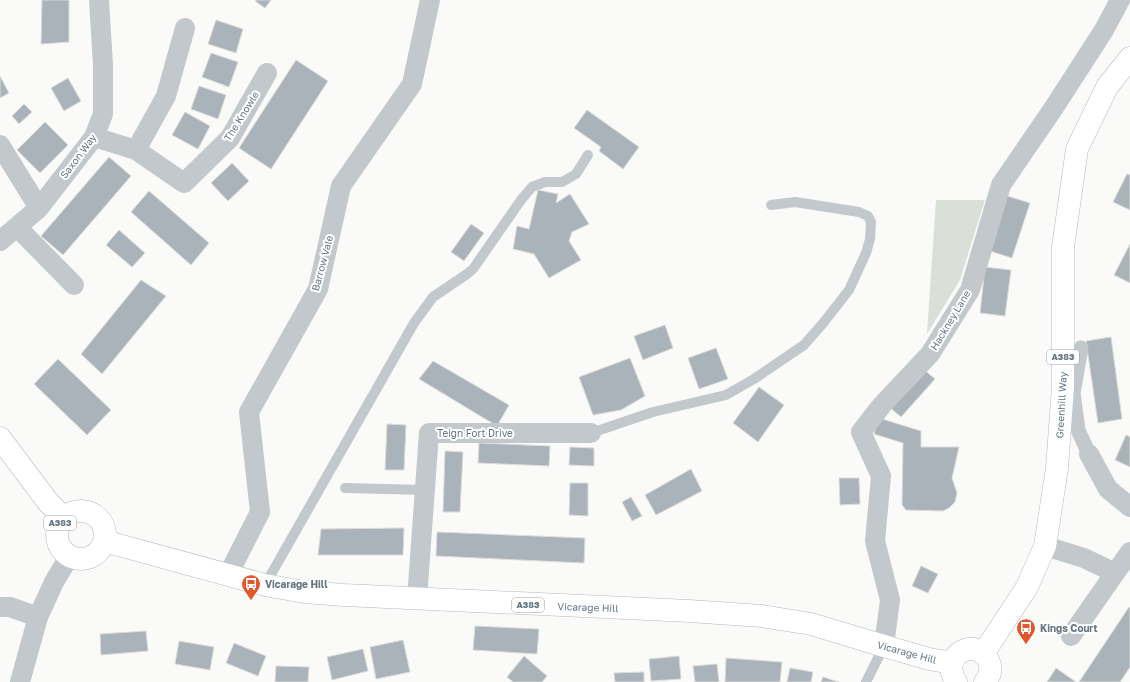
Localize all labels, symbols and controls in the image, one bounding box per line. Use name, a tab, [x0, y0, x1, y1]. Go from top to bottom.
street label: The Knowle	[221, 89, 261, 143]
street label: Saxon Way	[57, 131, 99, 180]
street label: Barrow Vale	[309, 234, 335, 292]
street label: Hackney Lane	[927, 288, 973, 352]
road number: A383	[1047, 350, 1079, 364]
street label: Greenhill Way	[1053, 371, 1069, 439]
street label: Teign Fort Drive	[437, 427, 513, 439]
road number: A383	[44, 516, 76, 530]
bus stop icon: Vicarage Hill	[240, 573, 262, 601]
place label: Vicarage Hill	[265, 578, 328, 590]
road number: A383	[512, 598, 544, 612]
street label: Vicarage Hill	[557, 600, 619, 614]
bus stop icon: Kings Court	[1015, 617, 1037, 645]
place label: Kings Court	[1040, 622, 1097, 634]
street label: Vicarage Hill	[876, 638, 938, 666]

